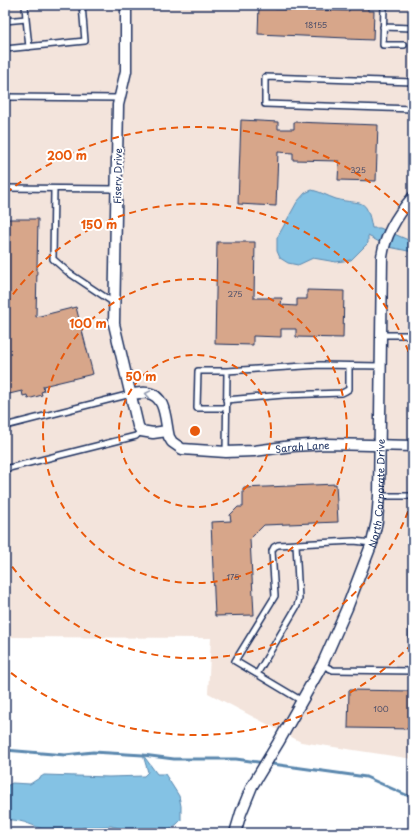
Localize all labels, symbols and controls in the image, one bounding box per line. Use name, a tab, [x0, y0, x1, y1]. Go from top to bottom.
house number: 18155	[305, 19, 327, 31]
text: 200 m	[47, 146, 87, 164]
street label: Fiserv Drive	[109, 148, 125, 204]
house number: 325	[350, 164, 366, 176]
text: 150 m	[81, 215, 117, 233]
house number: 275	[228, 288, 242, 300]
text: 100 m	[69, 314, 107, 332]
text: 50 m	[125, 367, 157, 385]
one-way arrow	[145, 391, 151, 399]
centre of rings	[188, 424, 202, 438]
street label: Sarah Lane	[274, 436, 330, 456]
street label: North Corporate Drive	[364, 439, 387, 550]
house number: 175	[227, 571, 240, 583]
house number: 100	[373, 703, 389, 715]

